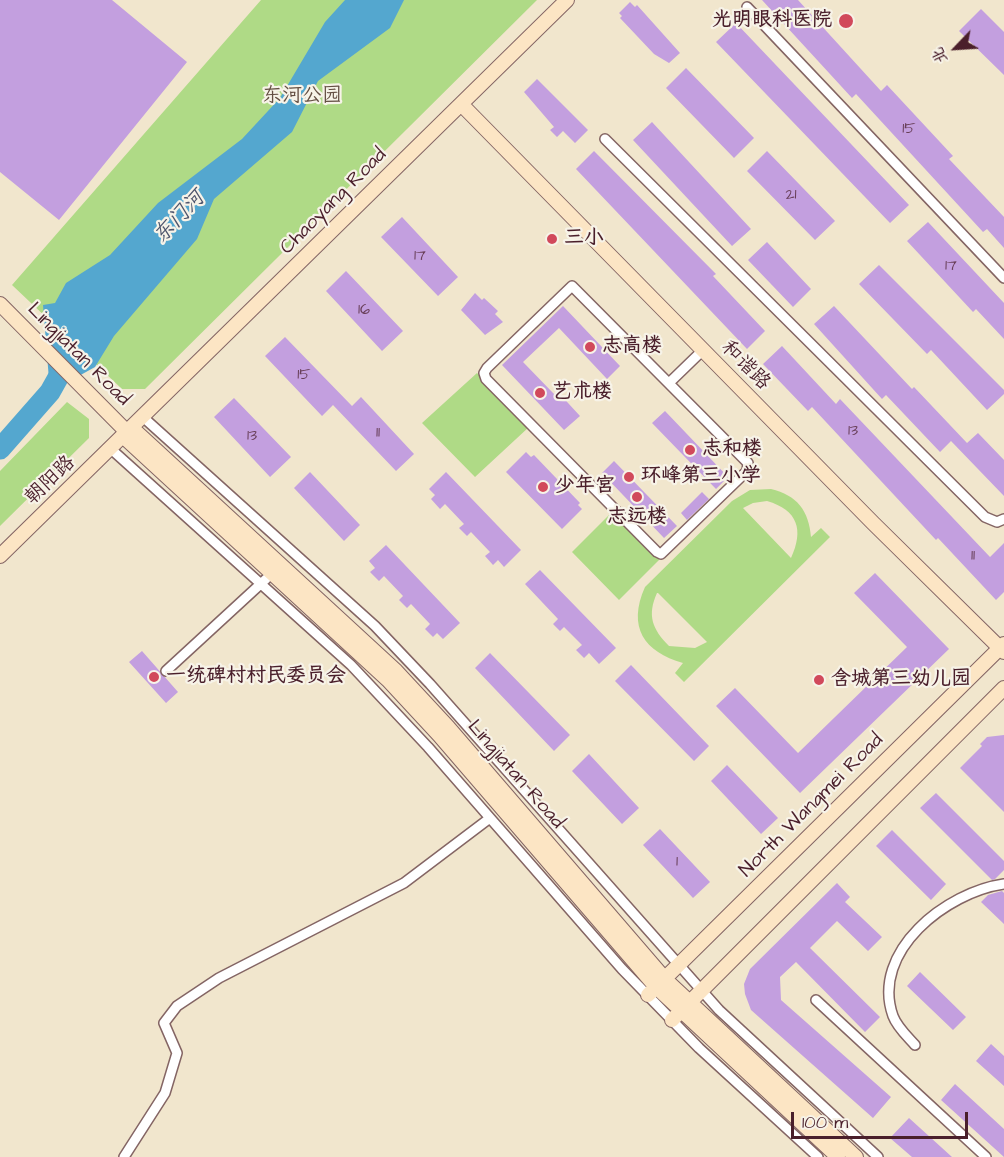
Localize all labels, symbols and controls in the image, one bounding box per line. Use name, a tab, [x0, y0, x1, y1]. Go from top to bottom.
place label: 光明眼科医院	[712, 9, 832, 33]
marker: 光明眼科医院	[837, 12, 855, 30]
north arrow	[926, 18, 986, 78]
text: 北	[926, 44, 953, 68]
park label: 东河公园	[262, 85, 342, 109]
house number: 15	[902, 120, 916, 140]
street label: Chaoyang Road	[276, 144, 392, 260]
house number: 21	[785, 186, 797, 206]
water label: 东门河	[149, 187, 211, 249]
place label: 三小	[564, 227, 604, 251]
marker: 三小	[545, 232, 559, 246]
house number: 17	[414, 247, 426, 267]
house number: 17	[945, 257, 957, 277]
street label: Lingjiatan Road	[21, 298, 135, 412]
house number: 16	[358, 301, 370, 321]
place label: 志高楼	[602, 335, 662, 359]
street label: 和谐路	[715, 336, 775, 396]
marker: 志高楼	[583, 340, 597, 354]
house number: 15	[297, 366, 311, 386]
place label: 艺术楼	[552, 381, 612, 405]
marker: 艺术楼	[533, 386, 547, 400]
house number: 13	[848, 422, 858, 442]
house number: 11	[376, 424, 380, 444]
house number: 13	[247, 427, 257, 447]
place label: 志和楼	[702, 438, 762, 462]
marker: 志和楼	[683, 443, 697, 457]
street label: 朝阳路	[21, 452, 81, 510]
place label: 环峰第三小学	[641, 465, 761, 489]
marker: 环峰第三小学	[622, 470, 636, 484]
place label: 少年宫	[555, 475, 615, 499]
marker: 少年宫	[536, 480, 550, 494]
marker: 志远楼	[630, 490, 644, 504]
place label: 志远楼	[607, 506, 667, 530]
house number: 11	[971, 547, 975, 567]
place label: 一统碑村村民委员会	[166, 665, 346, 689]
place label: 含城第三幼儿园	[831, 668, 971, 692]
marker: 一统碑村村民委员会	[147, 670, 161, 684]
marker: 含城第三幼儿园	[812, 673, 826, 687]
street label: Lingjiatan Road	[461, 716, 569, 834]
street label: North Wangmei Road	[735, 729, 889, 883]
house number: 1	[676, 853, 678, 873]
scale bar	[794, 1100, 971, 1138]
text: 100 m	[802, 1110, 848, 1135]

